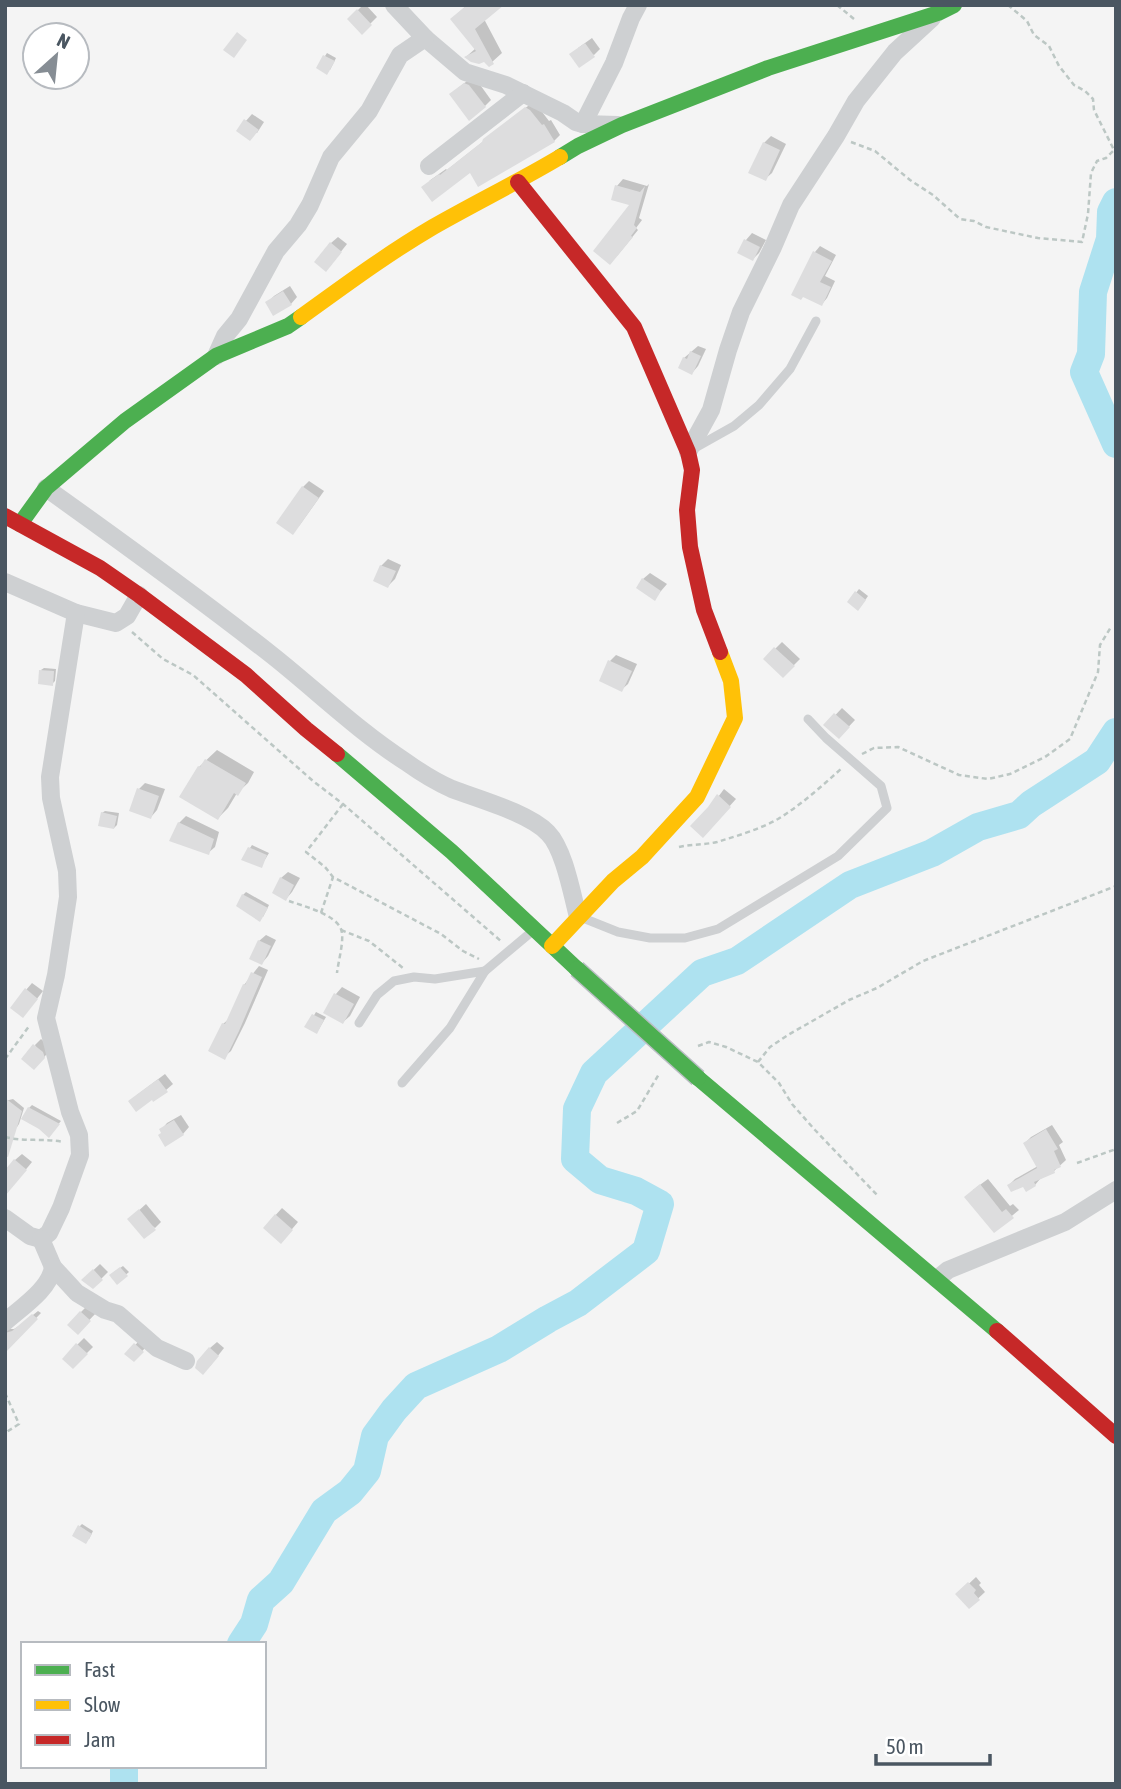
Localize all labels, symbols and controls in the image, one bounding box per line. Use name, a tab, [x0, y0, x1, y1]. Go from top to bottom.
north arrow	[21, 21, 91, 91]
text: N	[54, 29, 74, 53]
legend	[21, 1642, 266, 1768]
text: Fast	[84, 1657, 115, 1681]
text: Slow	[84, 1692, 121, 1716]
scale bar	[876, 1722, 990, 1766]
text: Jam	[84, 1727, 116, 1751]
text: 50 m	[886, 1734, 924, 1758]

